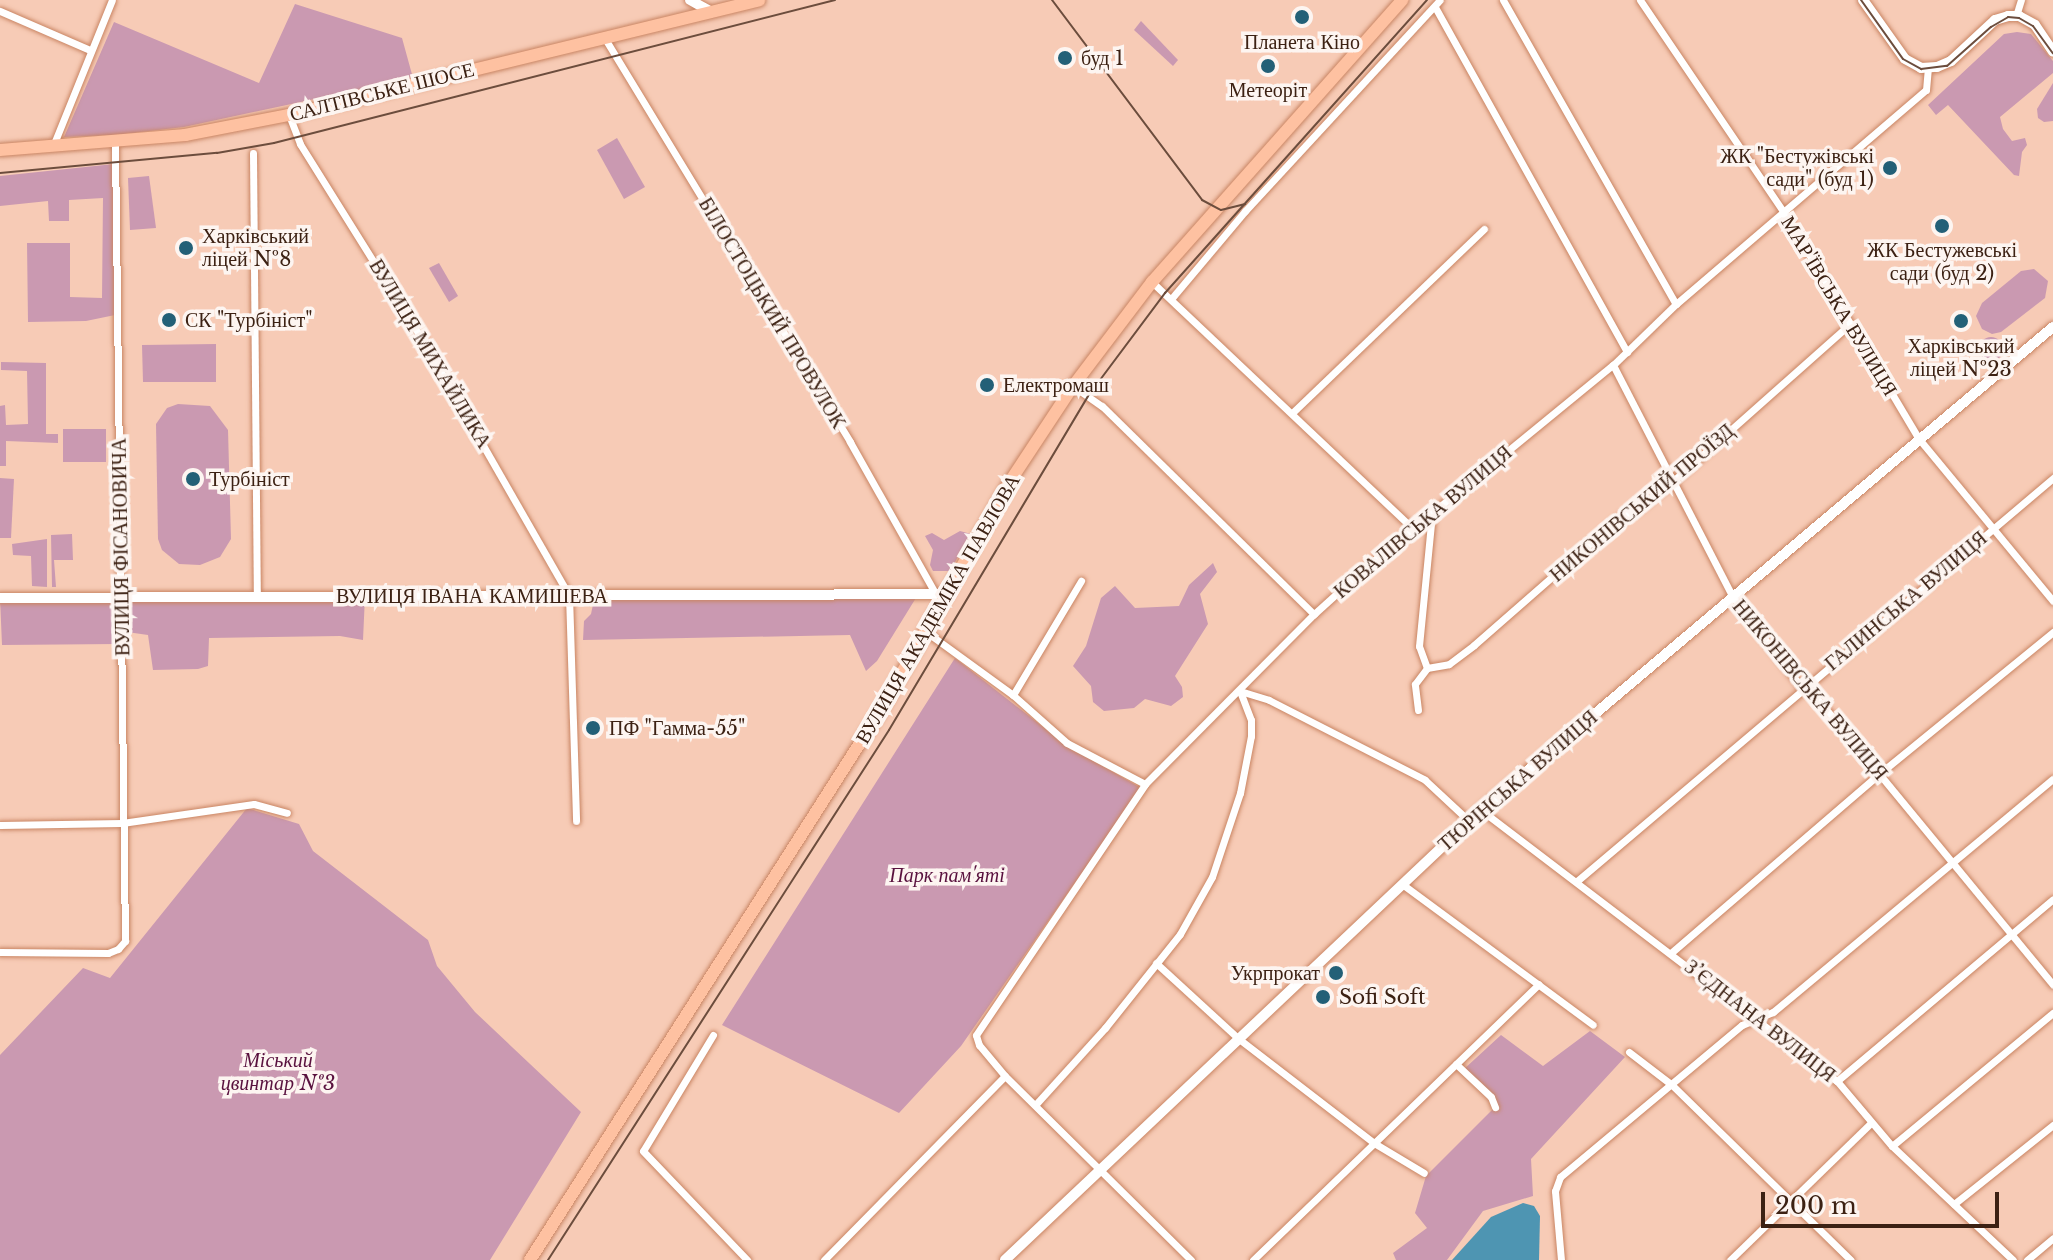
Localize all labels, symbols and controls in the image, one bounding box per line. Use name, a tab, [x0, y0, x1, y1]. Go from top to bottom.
marker: Планета Кіно	[1293, 8, 1311, 26]
place label: Планета Кіно	[1244, 30, 1360, 54]
place label: буд 1	[1081, 46, 1124, 70]
marker: буд 1	[1056, 49, 1074, 67]
street label: САЛТІВСЬКЕ ШОСЕ	[287, 57, 477, 127]
marker: Метеоріт	[1259, 57, 1277, 75]
place label: Метеоріт	[1229, 78, 1307, 102]
place label: ЖК "Бестужівські сади" (буд 1)	[1720, 144, 1874, 191]
marker: ЖК "Бестужівські сади" (буд 1)	[1881, 159, 1899, 177]
street label: БІЛОСТОЦЬКИЙ ПРОВУЛОК	[693, 193, 851, 433]
street label: МАР'ЇВСЬКА ВУЛИЦЯ	[1776, 212, 1902, 400]
marker: ЖК Бестужевські сади (буд 2)	[1933, 217, 1951, 235]
place label: Харківський ліцей №8	[202, 224, 309, 271]
place label: ЖК Бестужевські сади (буд 2)	[1867, 238, 2017, 285]
marker: Харківський ліцей №8	[177, 239, 195, 257]
street label: ВУЛИЦЯ МИХАЙЛИКА	[364, 255, 496, 453]
place label: СК "Турбініст"	[185, 308, 313, 332]
marker: СК "Турбініст"	[160, 311, 178, 329]
marker: Харківський ліцей №23	[1952, 312, 1970, 330]
place label: Харківський ліцей №23	[1907, 334, 2015, 381]
place label: Електромаш	[1003, 373, 1109, 397]
marker: Електромаш	[978, 376, 996, 394]
street label: НИКОНІВСЬКИЙ ПРОЇЗД	[1545, 419, 1739, 587]
street label: ВУЛИЦЯ ФІСАНОВИЧА	[107, 438, 135, 656]
street label: КОВАЛІВСЬКА ВУЛИЦЯ	[1329, 440, 1517, 604]
place label: Турбініст	[209, 467, 290, 491]
marker: Турбініст	[184, 470, 202, 488]
street label: ВУЛИЦЯ АКАДЕМІКА ПАВЛОВА	[851, 470, 1025, 748]
street label: ГАЛИНСЬКА ВУЛИЦЯ	[1820, 526, 1992, 676]
street label: ВУЛИЦЯ ІВАНА КАМИШЕВА	[336, 584, 608, 608]
street label: НИКОНІВСЬКА ВУЛИЦЯ	[1727, 595, 1893, 785]
street label: ТЮРІНСЬКА ВУЛИЦЯ	[1434, 705, 1602, 857]
place label: ПФ "Гамма-55"	[609, 716, 746, 740]
marker: ПФ "Гамма-55"	[584, 719, 602, 737]
park label: Парк пам'яті	[889, 863, 1005, 887]
street label: З’ЄДНАНА ВУЛИЦЯ	[1680, 955, 1840, 1087]
place label: Укрпрокат	[1231, 961, 1320, 985]
marker: Укрпрокат	[1327, 964, 1345, 982]
place label: Sofi Soft	[1339, 985, 1426, 1009]
marker: Sofi Soft	[1314, 988, 1332, 1006]
park label: Міський цвинтар №3	[221, 1048, 335, 1095]
scale bar	[1765, 1176, 2003, 1226]
text: 200 m	[1775, 1191, 1857, 1220]

